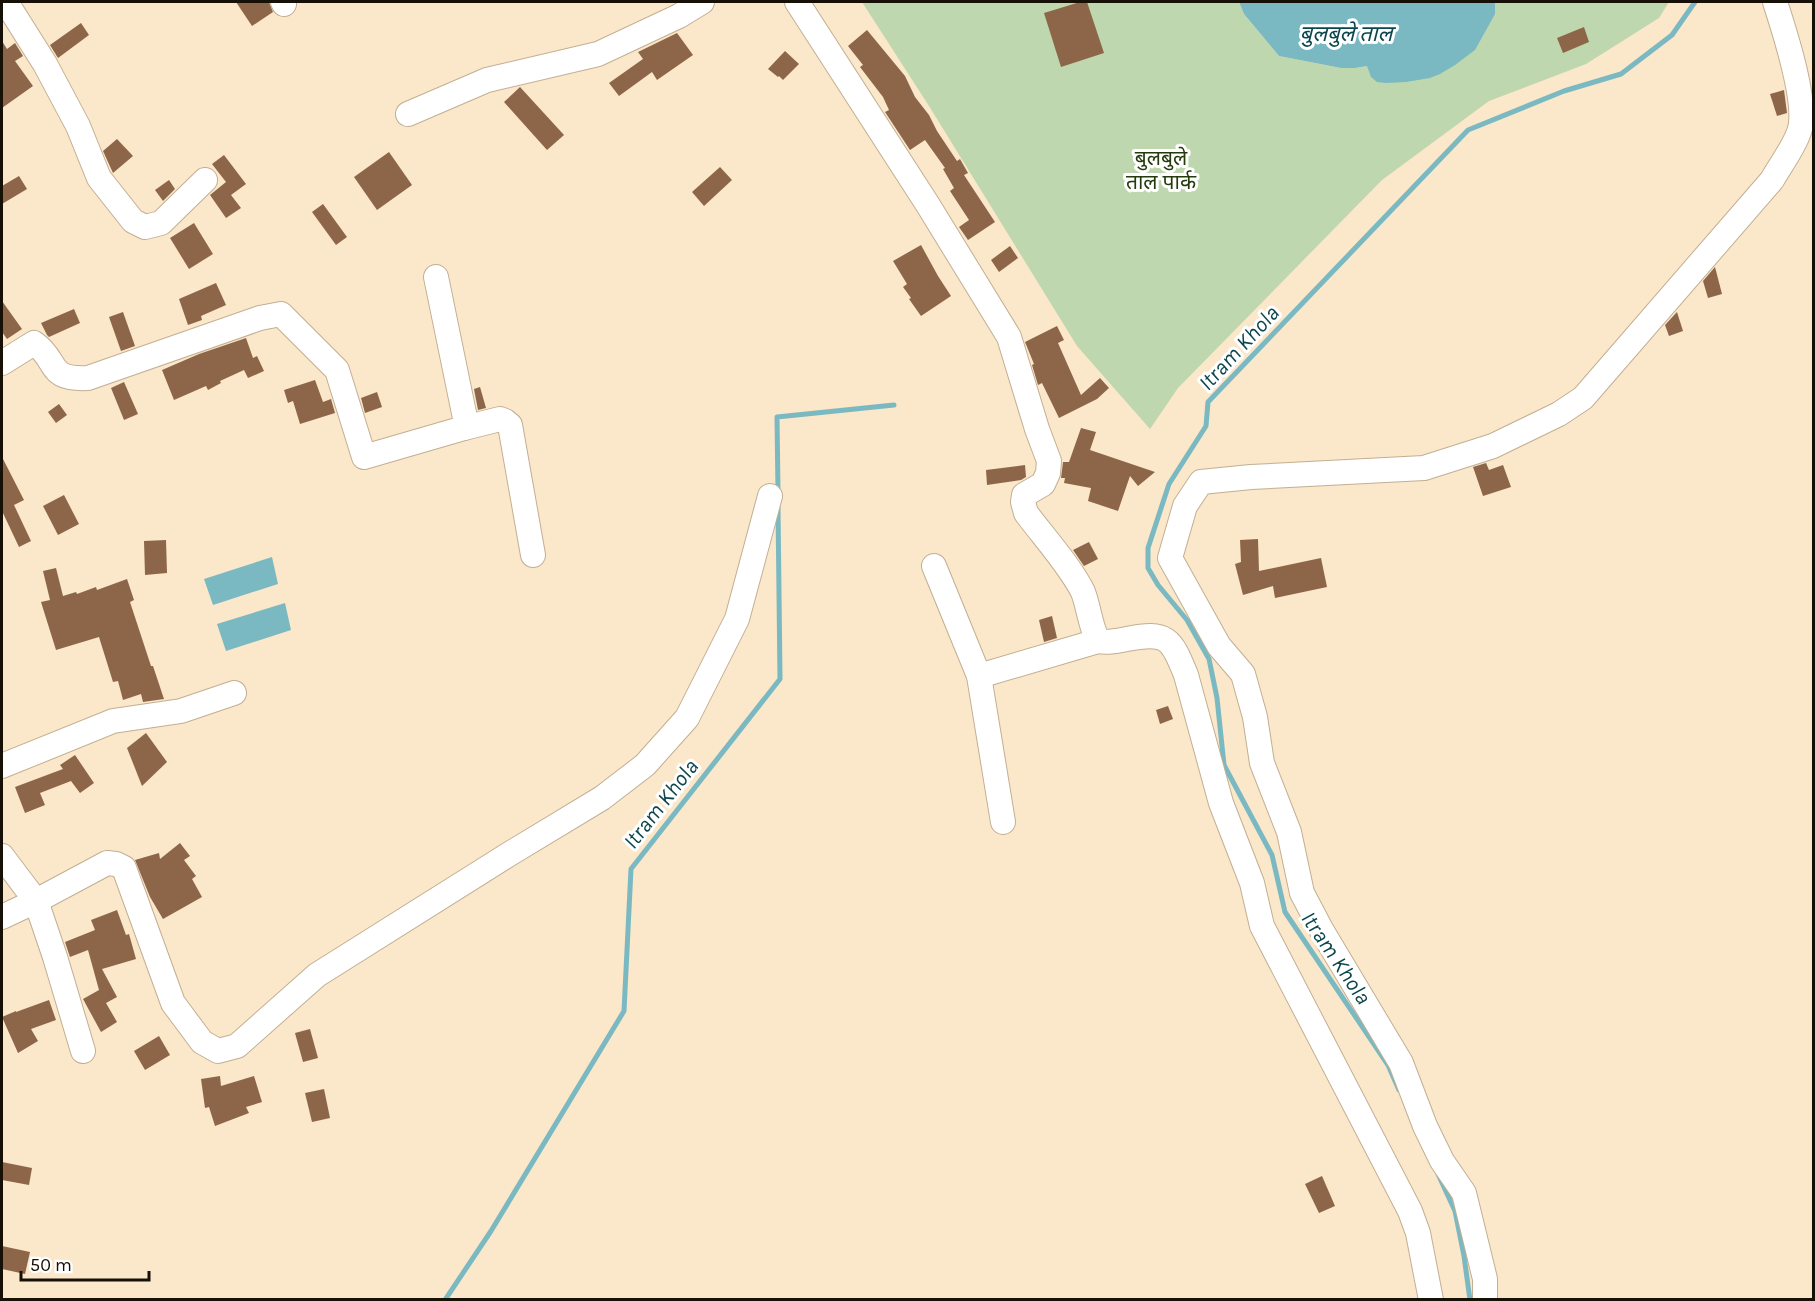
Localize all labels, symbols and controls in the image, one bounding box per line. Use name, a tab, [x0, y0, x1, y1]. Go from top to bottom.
water label: बुलबुले ताल	[1300, 21, 1396, 47]
park label: बुलबुले ताल पार्क	[1126, 146, 1197, 194]
water label: Itram Khola	[1193, 300, 1285, 396]
water label: Itram Khola	[618, 754, 704, 854]
water label: Itram Khola	[1296, 907, 1376, 1009]
scale bar	[21, 1244, 148, 1282]
text: 50 m	[30, 1254, 72, 1276]

